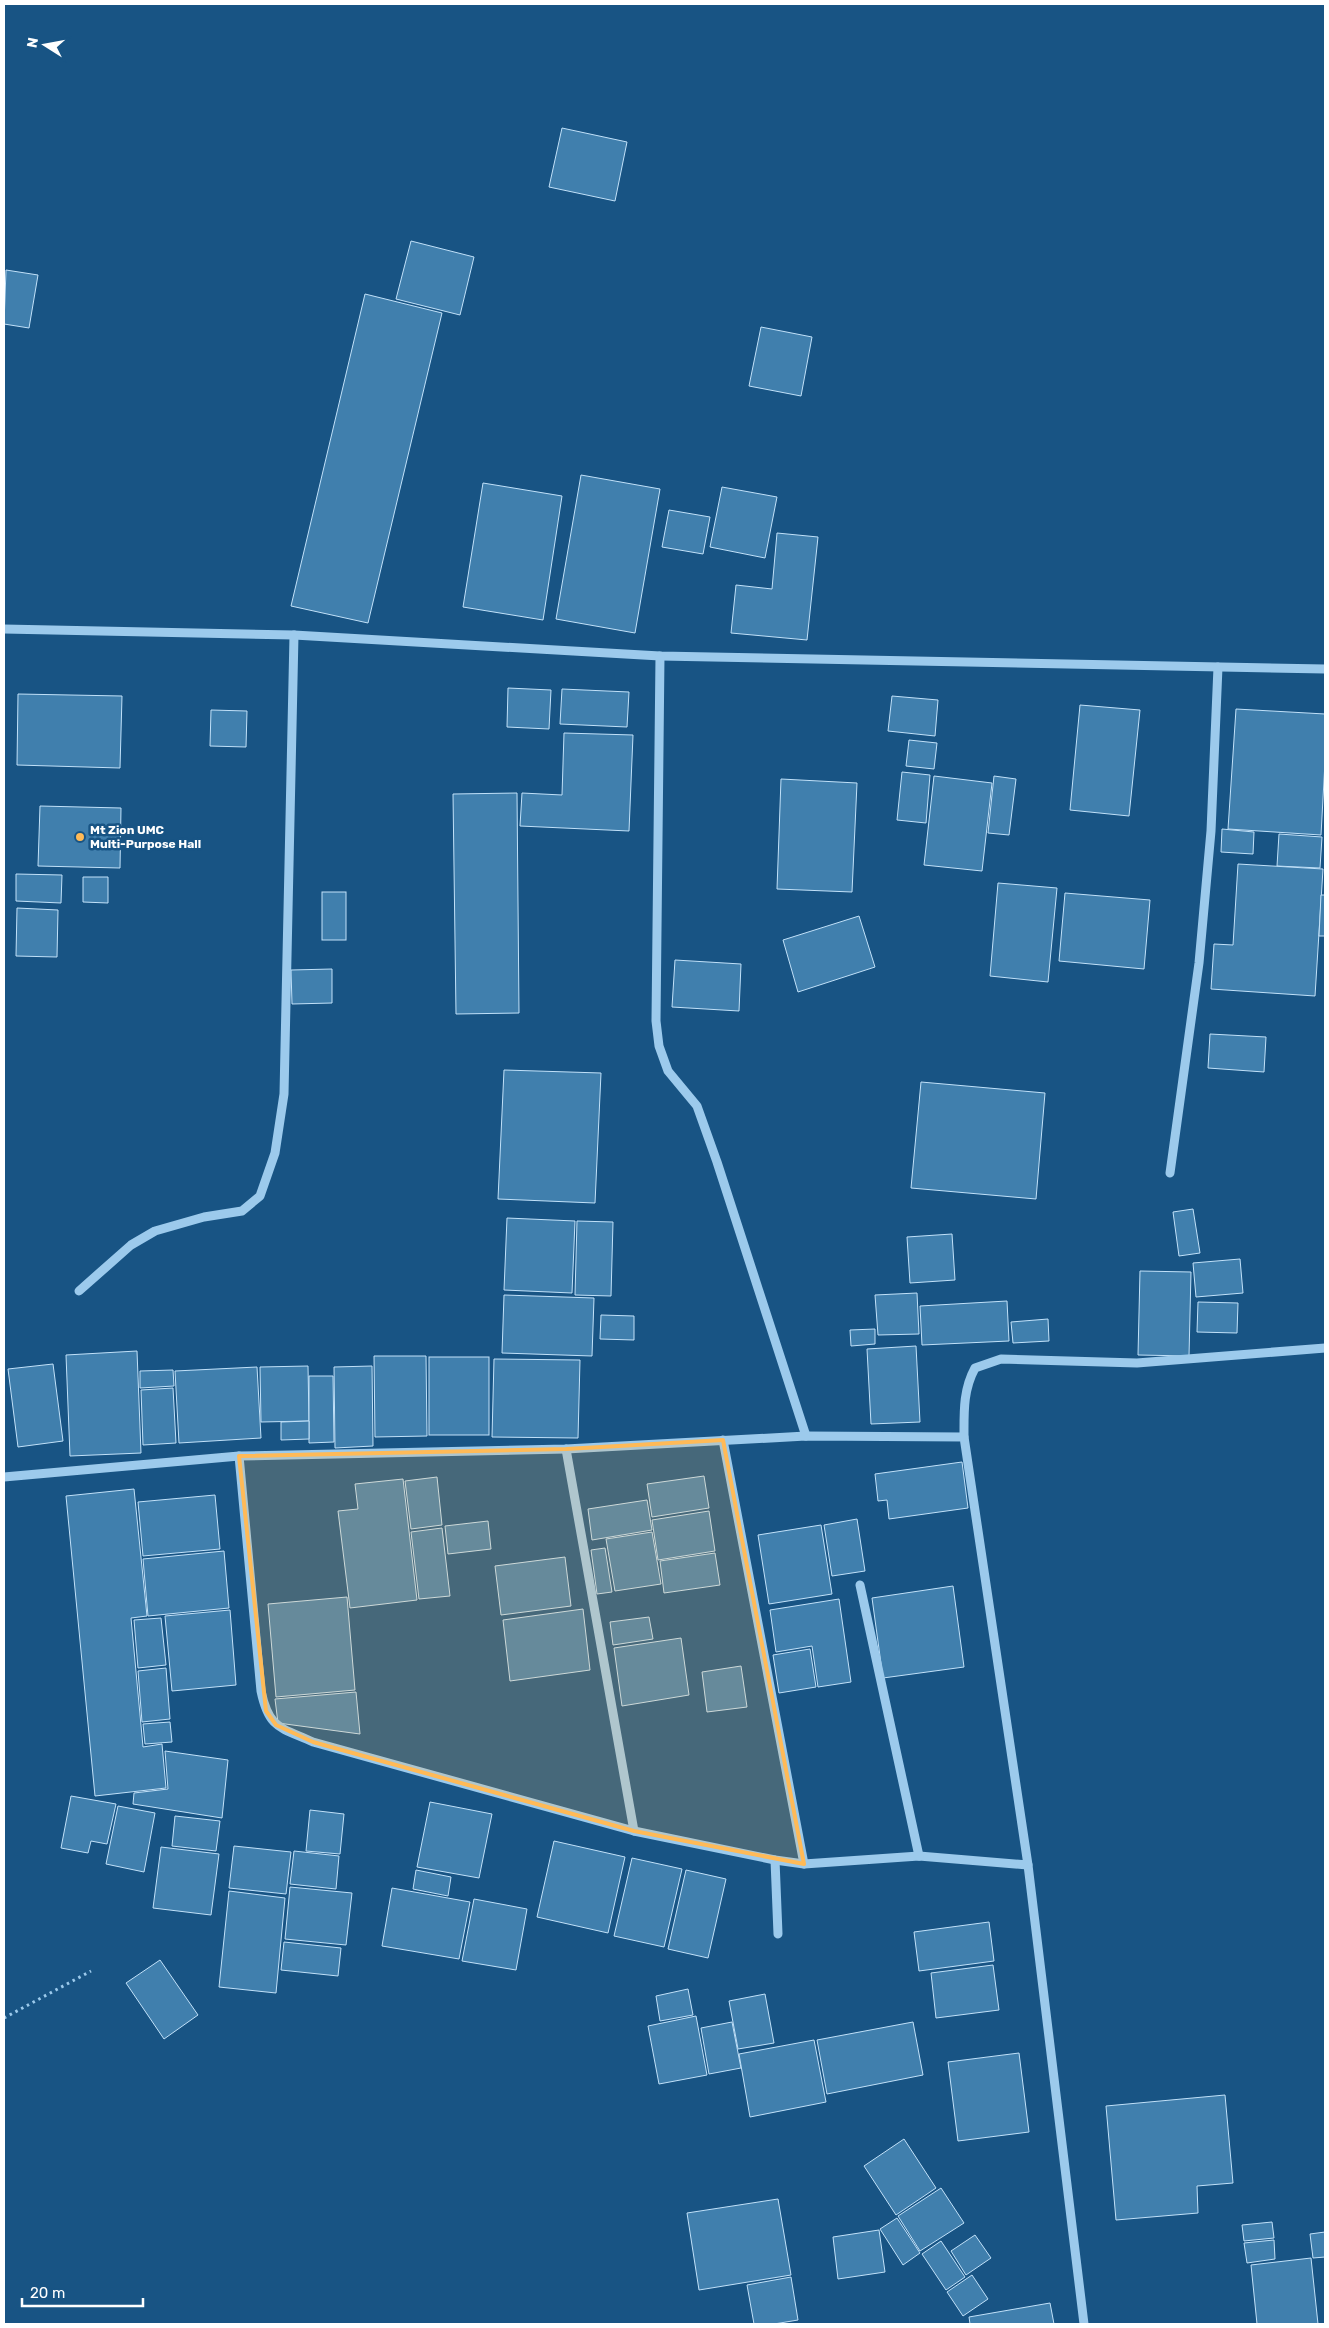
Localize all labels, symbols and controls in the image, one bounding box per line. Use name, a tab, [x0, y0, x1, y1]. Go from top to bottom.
north arrow	[20, 20, 70, 70]
text: N	[23, 36, 42, 49]
place label: Mt Zion UMC Multi-Purpose Hall	[90, 823, 201, 851]
marker: Mt Zion UMC Multi-Purpose Hall	[74, 831, 86, 843]
scale bar	[22, 2276, 144, 2308]
text: 20 m	[30, 2284, 65, 2302]

